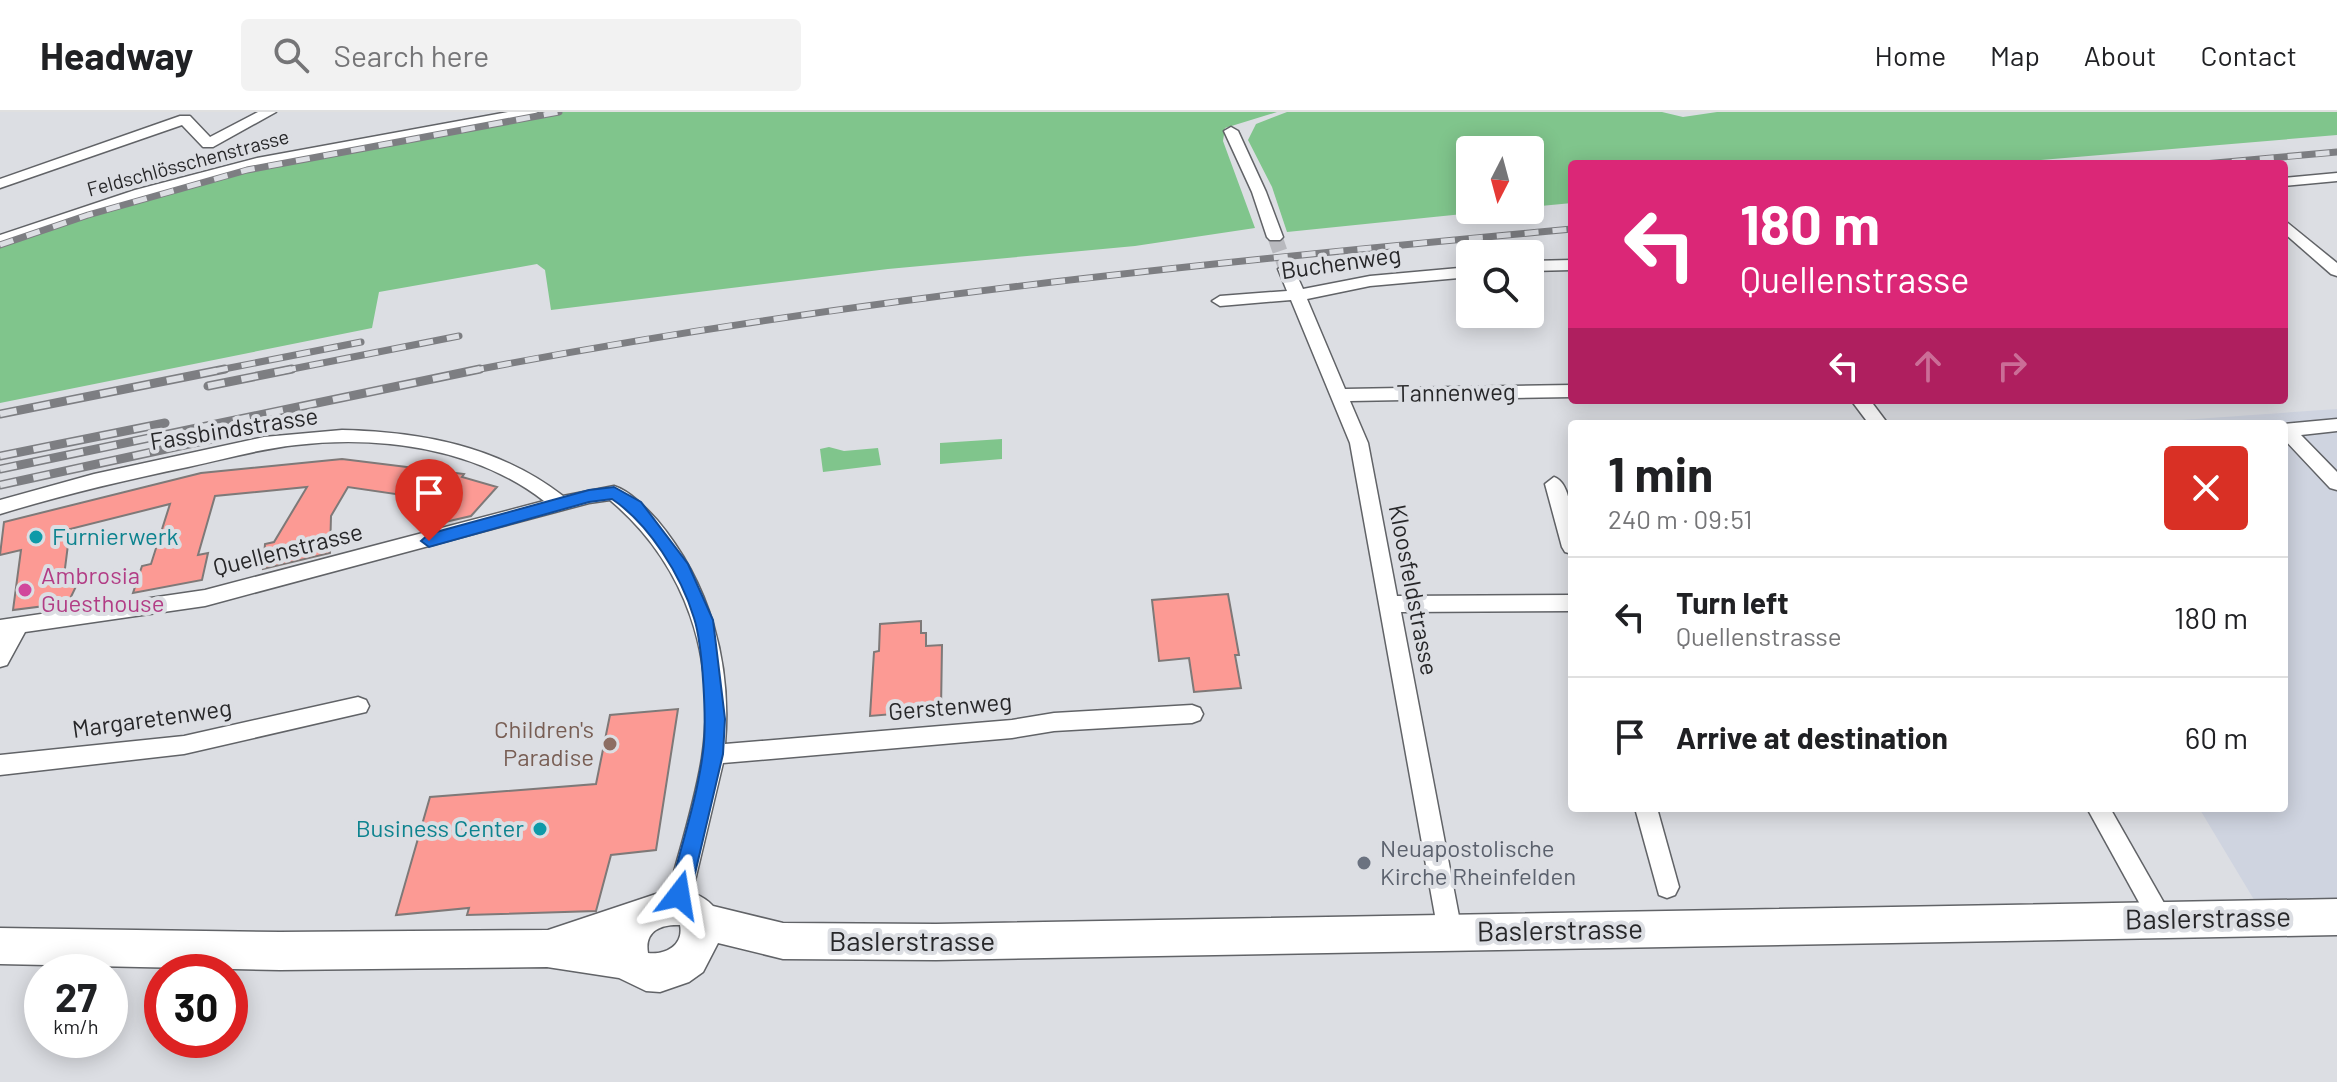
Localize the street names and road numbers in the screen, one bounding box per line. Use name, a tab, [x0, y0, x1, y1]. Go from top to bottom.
street label: Feldschlösschenstrasse	[84, 123, 291, 201]
street label: Buchenweg	[1279, 239, 1403, 284]
street label: Tannenweg	[1396, 376, 1516, 407]
street label: Fassbindstrasse	[148, 400, 320, 455]
street label: Kloosfeldstrasse	[1384, 502, 1445, 678]
street label: Quellenstrasse	[210, 516, 365, 581]
street label: Gerstenweg	[887, 686, 1013, 725]
street label: Margaretenweg	[70, 692, 233, 743]
street label: Baslerstrasse	[2125, 899, 2291, 935]
street label: Baslerstrasse	[1477, 911, 1643, 947]
street label: Baslerstrasse	[829, 923, 995, 957]

